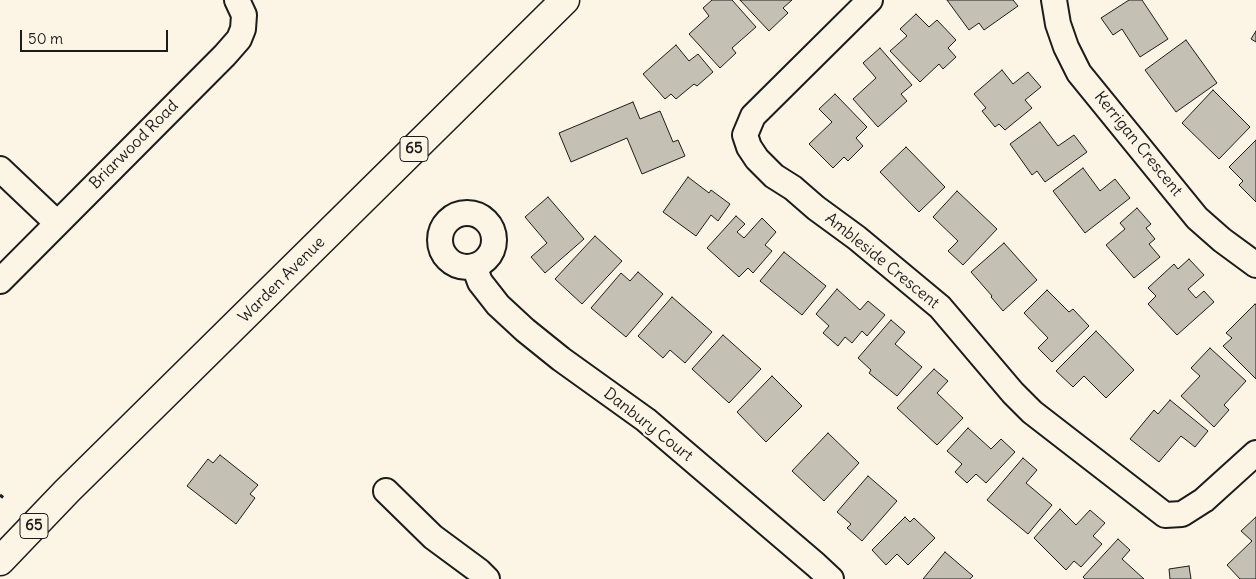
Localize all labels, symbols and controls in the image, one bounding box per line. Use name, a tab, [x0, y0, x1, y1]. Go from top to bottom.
scale bar	[22, 20, 170, 52]
text: 50 m	[28, 29, 63, 48]
street label: Kerrigan Crescent	[1090, 88, 1186, 200]
street label: Briarwood Road	[86, 97, 182, 193]
road number: 65	[400, 136, 428, 162]
street label: Ambleside Crescent	[821, 209, 943, 313]
street label: Warden Avenue	[235, 233, 329, 327]
street label: Danbury Court	[600, 384, 696, 466]
road number: 65	[20, 514, 48, 538]

